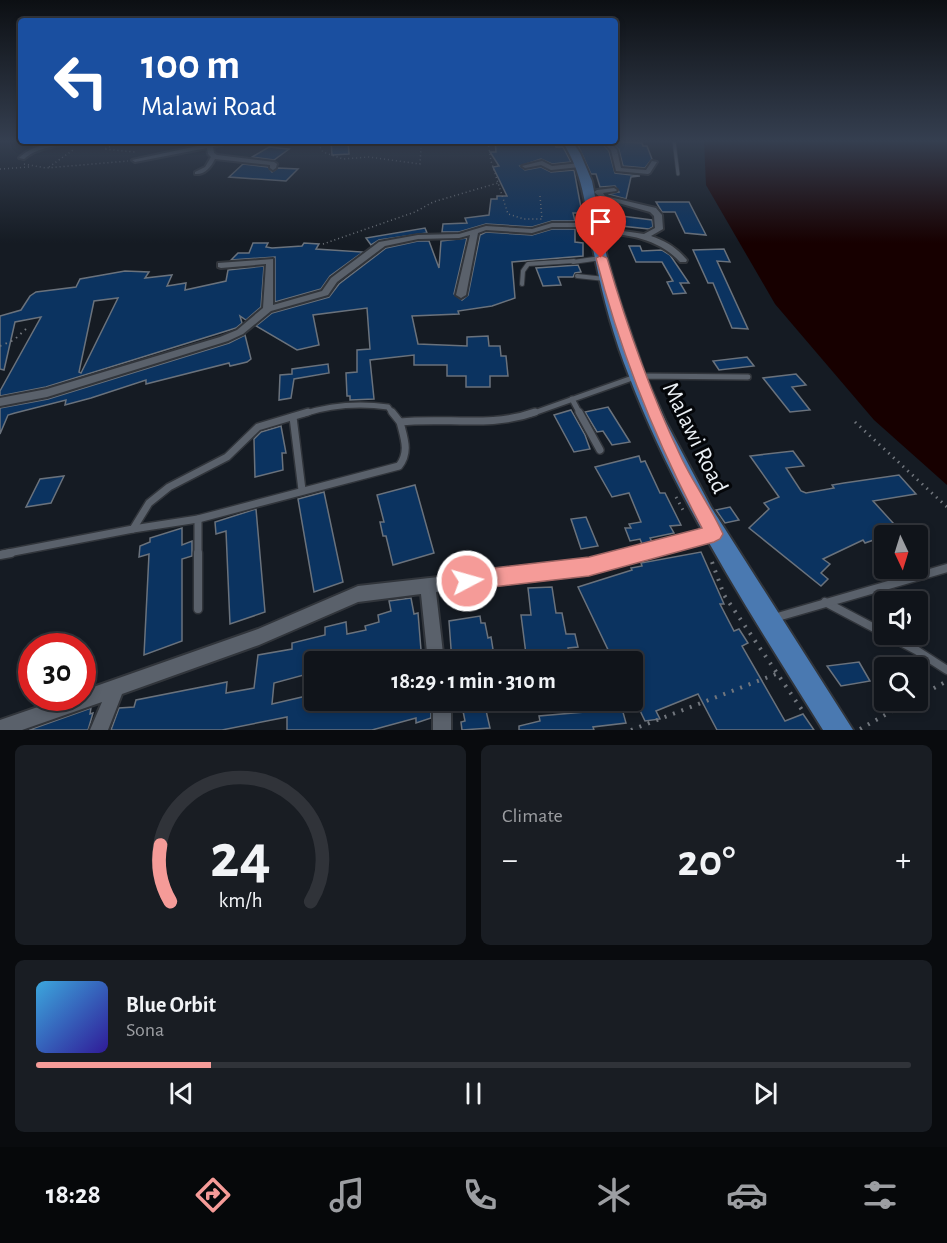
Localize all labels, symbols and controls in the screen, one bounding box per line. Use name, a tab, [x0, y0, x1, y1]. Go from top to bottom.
icon: left	[42, 42, 120, 120]
text: 100 m	[141, 44, 240, 86]
text: Malawi Road	[141, 93, 276, 120]
pin	[575, 196, 626, 258]
icon: arrive	[584, 205, 617, 238]
street label: Malawi Road	[658, 379, 732, 497]
north arrow	[874, 525, 928, 579]
map controls	[874, 525, 928, 711]
position arrow	[435, 549, 499, 613]
button: sound	[874, 591, 928, 645]
speed limit sign: 30	[18, 633, 96, 711]
button: search	[874, 657, 928, 711]
text: 18:29 · 1 min · 310 m	[391, 670, 556, 692]
text: Climate	[502, 806, 563, 826]
text: 24	[210, 826, 271, 888]
text: 20°	[678, 839, 735, 884]
text: −	[502, 844, 518, 877]
text: +	[895, 844, 911, 877]
text: km/h	[218, 890, 263, 911]
text: Blue Orbit	[126, 994, 216, 1016]
text: Sona	[126, 1020, 164, 1040]
icon: previous	[165, 1077, 198, 1110]
icon: pause	[457, 1077, 490, 1110]
icon: next	[749, 1077, 782, 1110]
icon: directions	[192, 1174, 234, 1216]
icon: music	[326, 1174, 368, 1216]
icon: phone	[459, 1174, 501, 1216]
icon: climate	[593, 1174, 635, 1216]
icon: car	[726, 1174, 768, 1216]
icon: filters	[859, 1174, 901, 1216]
text: 18:28	[46, 1181, 101, 1208]

